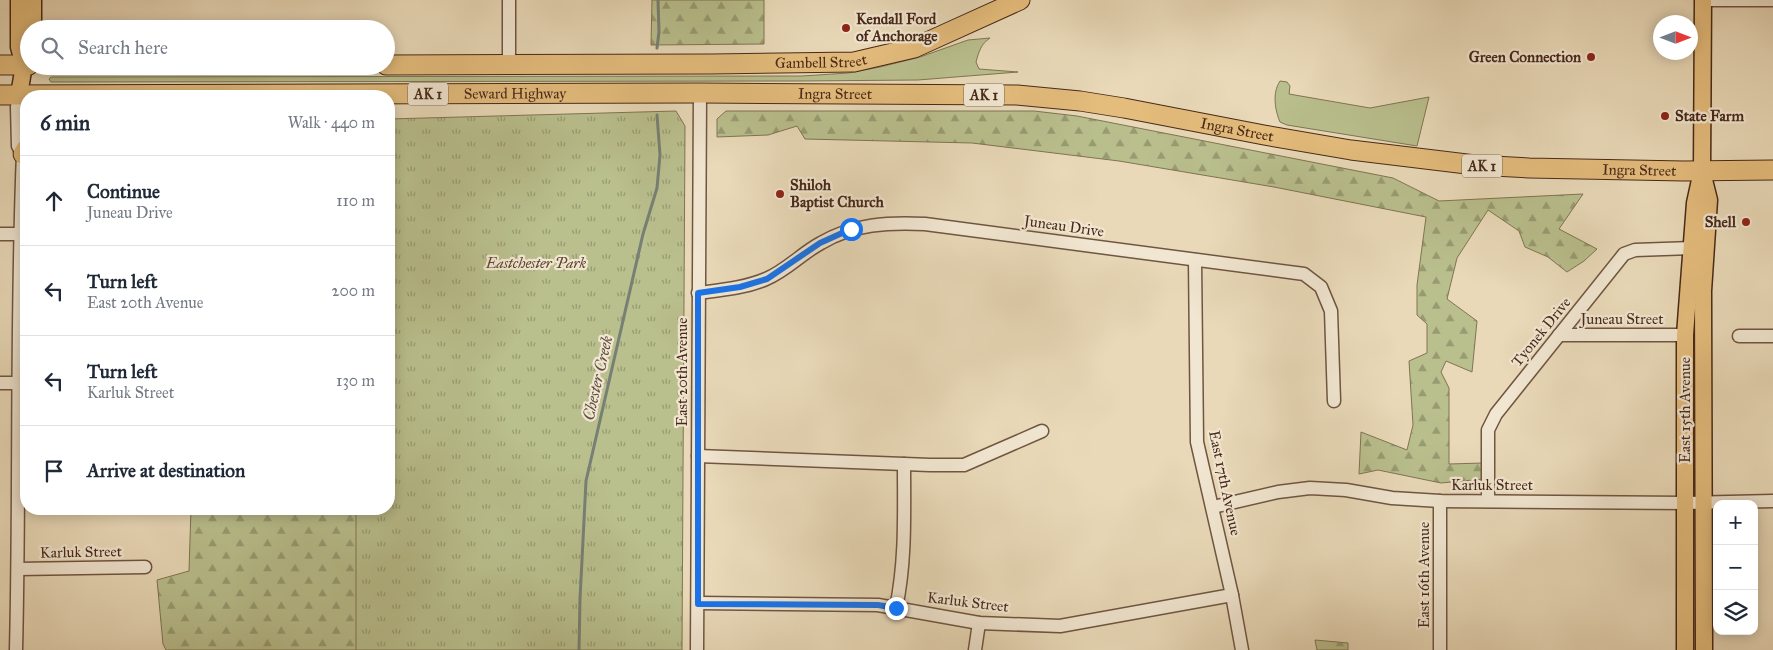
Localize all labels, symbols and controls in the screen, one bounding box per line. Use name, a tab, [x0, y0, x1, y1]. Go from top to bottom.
place label: Kendall Ford of Anchorage	[856, 10, 938, 46]
north arrow	[1653, 15, 1698, 60]
search box	[20, 20, 395, 75]
marker: Kendall Ford of Anchorage	[840, 22, 852, 34]
icon: search	[38, 34, 66, 62]
text: Search here	[78, 36, 168, 59]
place label: Green Connection	[1469, 48, 1582, 66]
street label: Gambell Street	[775, 50, 869, 72]
marker: Green Connection	[1585, 51, 1597, 63]
road number: AK 1	[408, 82, 448, 106]
street label: Seward Highway	[464, 84, 567, 103]
road number: AK 1	[964, 84, 1004, 106]
street label: Ingra Street	[798, 85, 873, 103]
place label: State Farm	[1675, 107, 1744, 125]
text: 6 min	[40, 110, 90, 136]
marker: State Farm	[1659, 110, 1671, 122]
text: Walk · 440 m	[288, 113, 375, 132]
street label: Ingra Street	[1199, 114, 1276, 146]
road number: AK 1	[1462, 154, 1502, 178]
street label: Ingra Street	[1602, 160, 1677, 180]
place label: Shiloh Baptist Church	[790, 176, 885, 212]
text: Continue	[87, 180, 160, 203]
icon: ahead	[40, 187, 68, 215]
marker: Shiloh Baptist Church	[774, 188, 786, 200]
text: 110 m	[336, 191, 375, 210]
text: Juneau Drive	[87, 203, 173, 222]
street label: Juneau Drive	[1021, 211, 1105, 241]
place label: Shell	[1705, 213, 1737, 231]
marker: Shell	[1740, 216, 1752, 228]
route start	[840, 218, 863, 241]
park label: Eastchester Park	[485, 254, 587, 272]
text: Turn left	[87, 270, 157, 293]
icon: left	[40, 277, 68, 305]
text: 200 m	[332, 281, 375, 300]
text: East 20th Avenue	[87, 293, 203, 312]
street label: Tyonek Drive	[1508, 294, 1574, 370]
street label: Juneau Street	[1579, 310, 1664, 329]
street label: East 20th Avenue	[673, 317, 691, 427]
water label: Chester Creek	[579, 334, 616, 422]
street label: East 15th Avenue	[1676, 357, 1694, 463]
text: Turn left	[87, 360, 157, 383]
icon: left	[40, 367, 68, 395]
text: 130 m	[336, 371, 375, 390]
text: Karluk Street	[87, 383, 174, 402]
street label: East 17th Avenue	[1205, 429, 1245, 537]
icon: arrive	[40, 457, 68, 485]
text: Arrive at destination	[87, 459, 245, 482]
street label: Karluk Street	[1451, 476, 1534, 494]
map controls	[1713, 500, 1758, 635]
button: +	[1713, 500, 1758, 545]
street label: East 16th Avenue	[1415, 522, 1433, 628]
street label: Karluk Street	[40, 542, 123, 562]
button: −	[1713, 545, 1758, 590]
street label: Karluk Street	[926, 588, 1010, 616]
button: layers	[1713, 590, 1758, 635]
route end	[885, 597, 908, 620]

